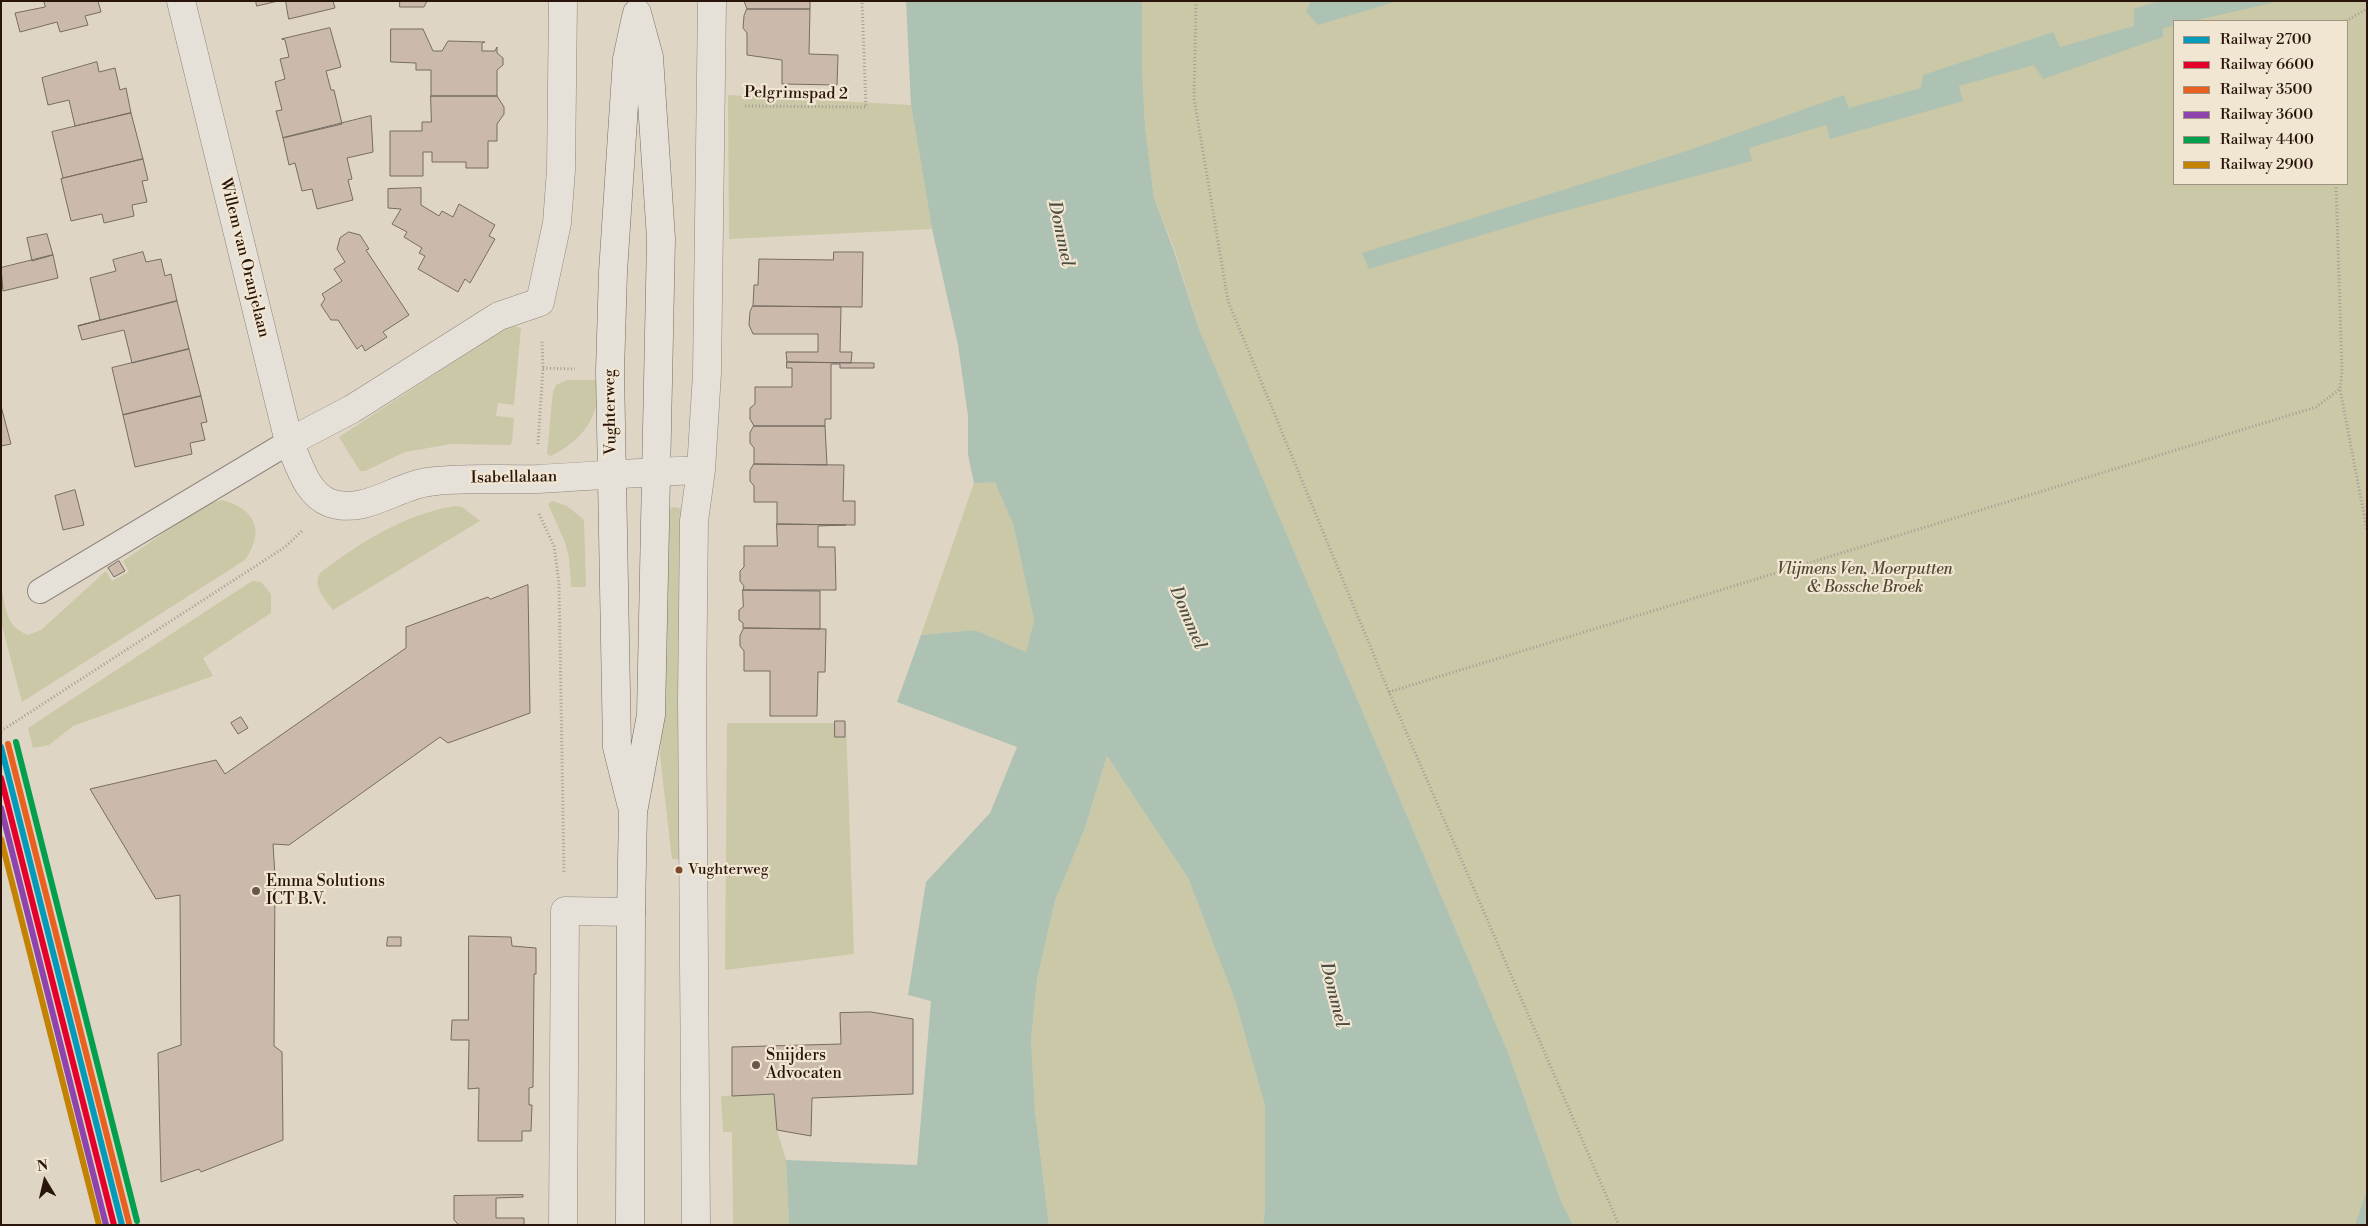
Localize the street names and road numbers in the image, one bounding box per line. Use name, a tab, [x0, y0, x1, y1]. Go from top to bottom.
street label: Pelgrimspad 2	[744, 83, 848, 105]
street label: Willem van Oranjelaan	[215, 176, 273, 340]
street label: Vughterweg	[601, 369, 621, 455]
street label: Isabellalaan	[471, 468, 557, 488]

